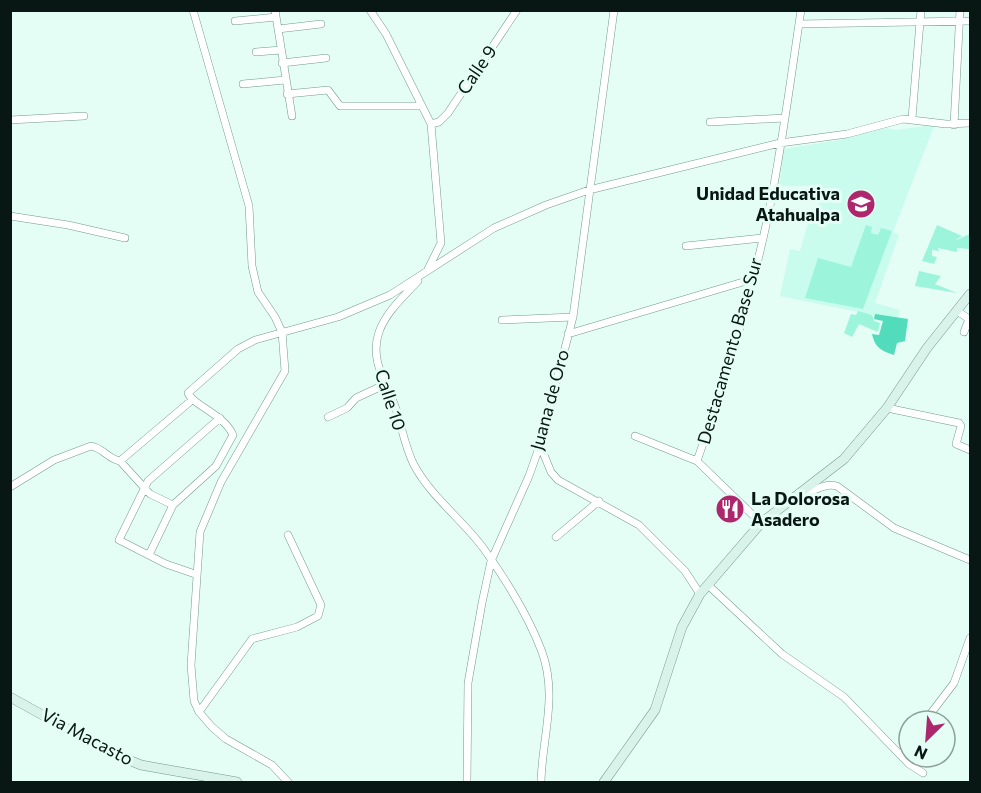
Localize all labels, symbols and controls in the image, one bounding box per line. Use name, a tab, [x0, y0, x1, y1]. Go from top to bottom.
street label: Calle 9	[452, 41, 501, 98]
place label: Unidad Educativa Atahualpa	[696, 182, 840, 225]
school or university icon: Unidad Educativa Atahualpa	[845, 188, 877, 220]
street label: Destacamento Base Sur	[692, 255, 766, 446]
street label: Juana de Oro	[525, 347, 573, 453]
street label: Calle 10	[371, 366, 411, 433]
place label: La Dolorosa Asadero	[751, 487, 850, 530]
restaurant icon: La Dolorosa Asadero	[714, 493, 746, 525]
street label: Via Macasto	[38, 703, 137, 769]
north arrow	[897, 709, 957, 769]
text: N	[911, 742, 930, 764]

